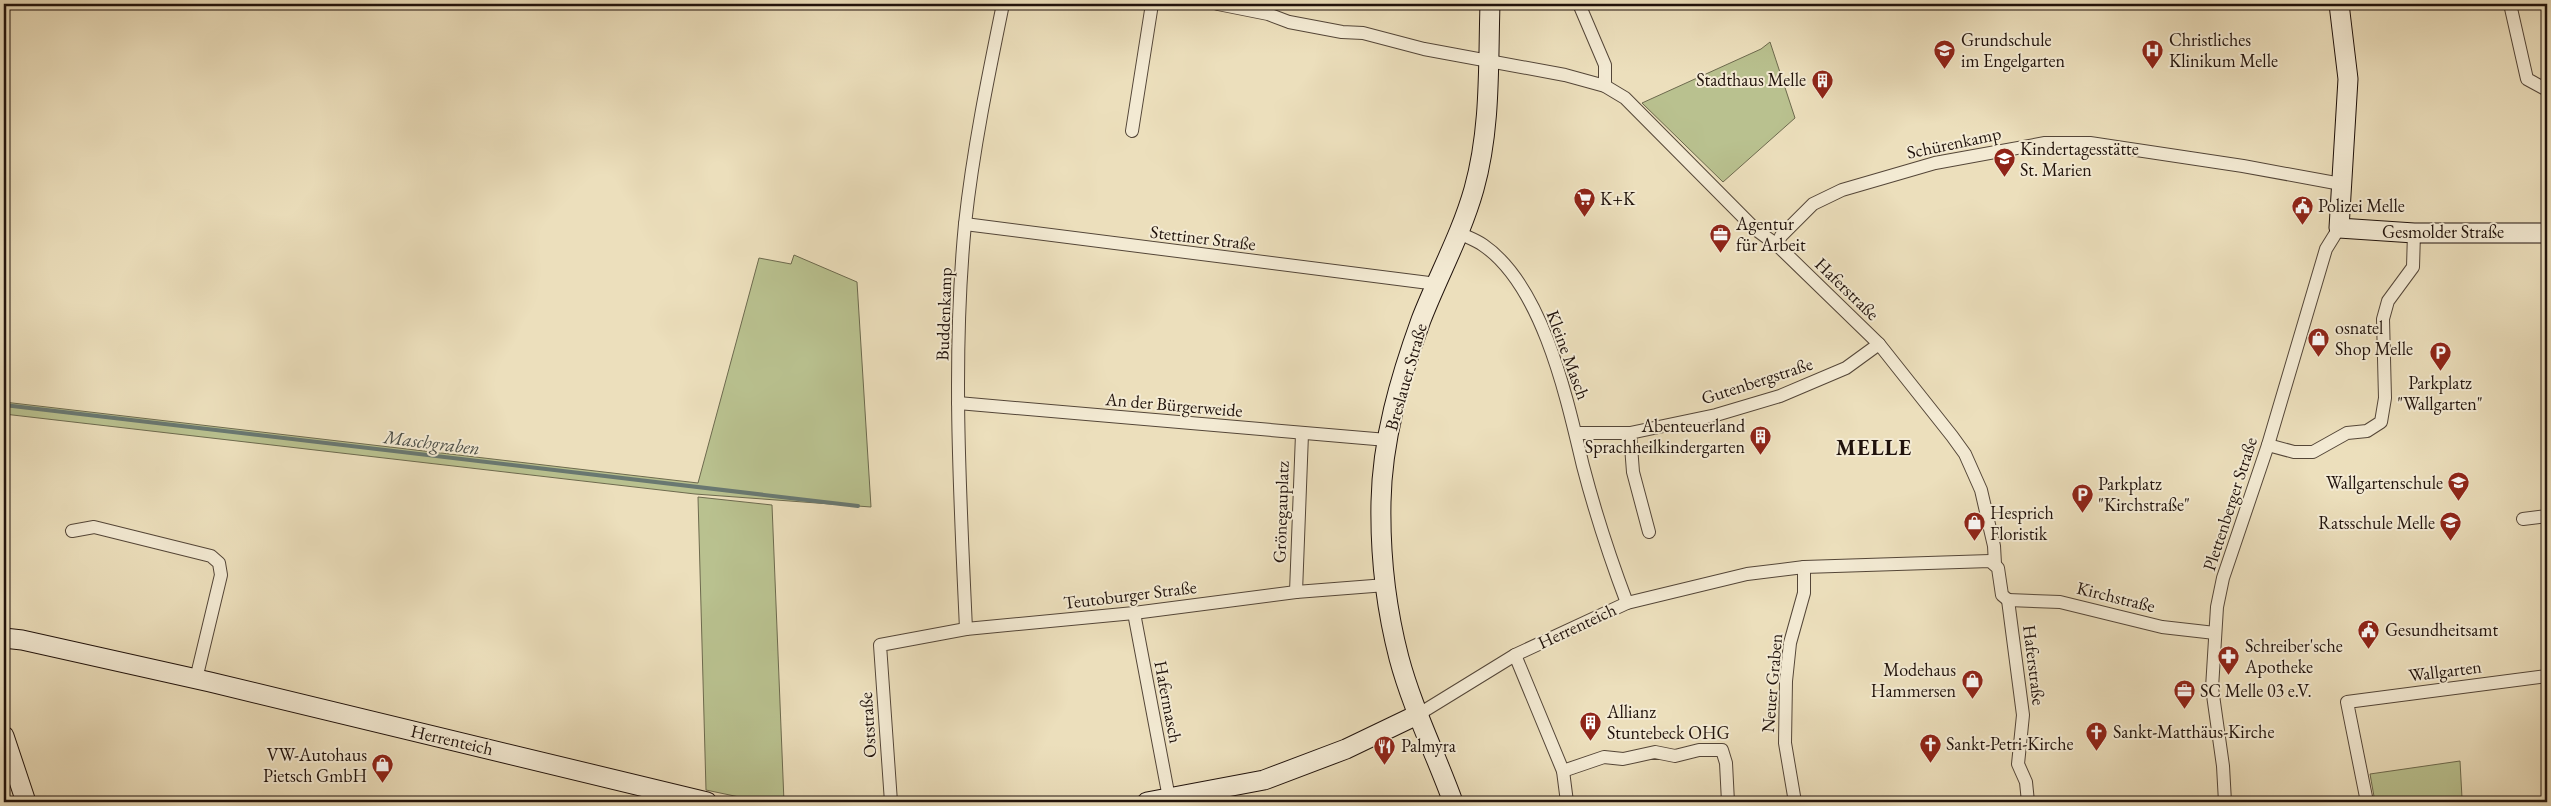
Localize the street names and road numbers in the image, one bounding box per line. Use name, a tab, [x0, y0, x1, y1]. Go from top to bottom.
street label: Schürenkamp	[1905, 121, 2003, 164]
street label: Stettiner Straße	[1149, 220, 1257, 255]
street label: Gesmolder Straße	[2382, 220, 2504, 243]
street label: Haferstraße	[1810, 252, 1884, 325]
street label: Buddenkamp	[930, 267, 957, 361]
street label: Kleine Masch	[1542, 307, 1595, 403]
street label: Breslauer Straße	[1379, 321, 1432, 433]
street label: Gutenbergstraße	[1698, 352, 1815, 409]
street label: An der Bürgerweide	[1103, 387, 1244, 422]
street label: Plettenberger Straße	[2197, 434, 2262, 574]
street label: Grönegauplatz	[1267, 460, 1294, 563]
street label: Teutoburger Straße	[1062, 575, 1198, 614]
street label: Kirchstraße	[2075, 576, 2158, 617]
street label: Herrenteich	[1534, 597, 1620, 654]
street label: Haferstraße	[2018, 623, 2051, 706]
street label: Neuer Graben	[1756, 632, 1787, 734]
street label: Wallgarten	[2407, 655, 2483, 686]
street label: Hafermasch	[1149, 659, 1188, 745]
street label: Oststraße	[854, 691, 881, 759]
street label: Herrenteich	[409, 719, 496, 760]

